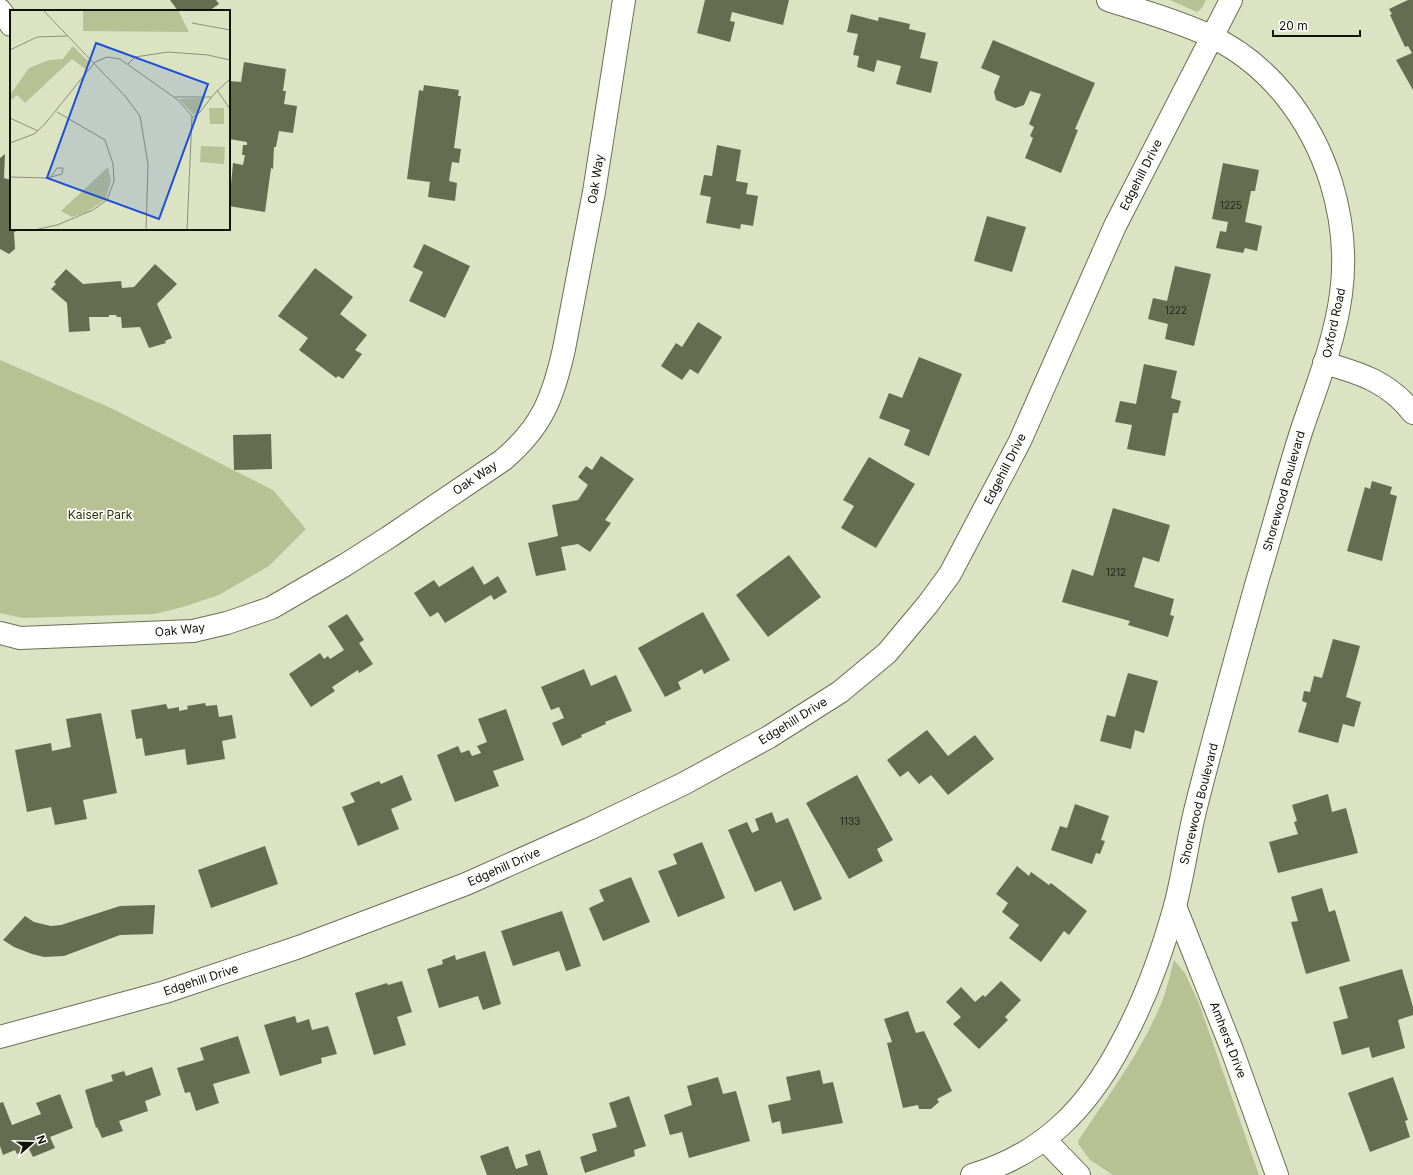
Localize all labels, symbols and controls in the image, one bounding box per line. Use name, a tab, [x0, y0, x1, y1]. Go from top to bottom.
inset map	[10, 10, 230, 230]
scale bar	[1273, 12, 1360, 38]
text: 20 m	[1279, 18, 1308, 33]
street label: Edgehill Drive	[1116, 137, 1165, 213]
street label: Oak Way	[584, 153, 607, 205]
house number: 1225	[1220, 199, 1242, 211]
street label: Oxford Road	[1319, 286, 1348, 359]
house number: 1222	[1165, 304, 1187, 316]
street label: Shorewood Boulevard	[1259, 429, 1308, 553]
street label: Edgehill Drive	[980, 431, 1029, 507]
street label: Oak Way	[450, 457, 500, 498]
park label: Kaiser Park	[68, 507, 133, 522]
house number: 1212	[1106, 566, 1126, 578]
street label: Oak Way	[154, 619, 206, 640]
street label: Edgehill Drive	[756, 694, 830, 748]
street label: Shorewood Boulevard	[1176, 742, 1221, 866]
house number: 1133	[840, 815, 860, 827]
street label: Edgehill Drive	[465, 844, 542, 889]
street label: Edgehill Drive	[161, 960, 240, 999]
street label: Amherst Drive	[1207, 999, 1250, 1080]
north arrow	[12, 1123, 52, 1163]
text: N	[33, 1133, 49, 1146]

